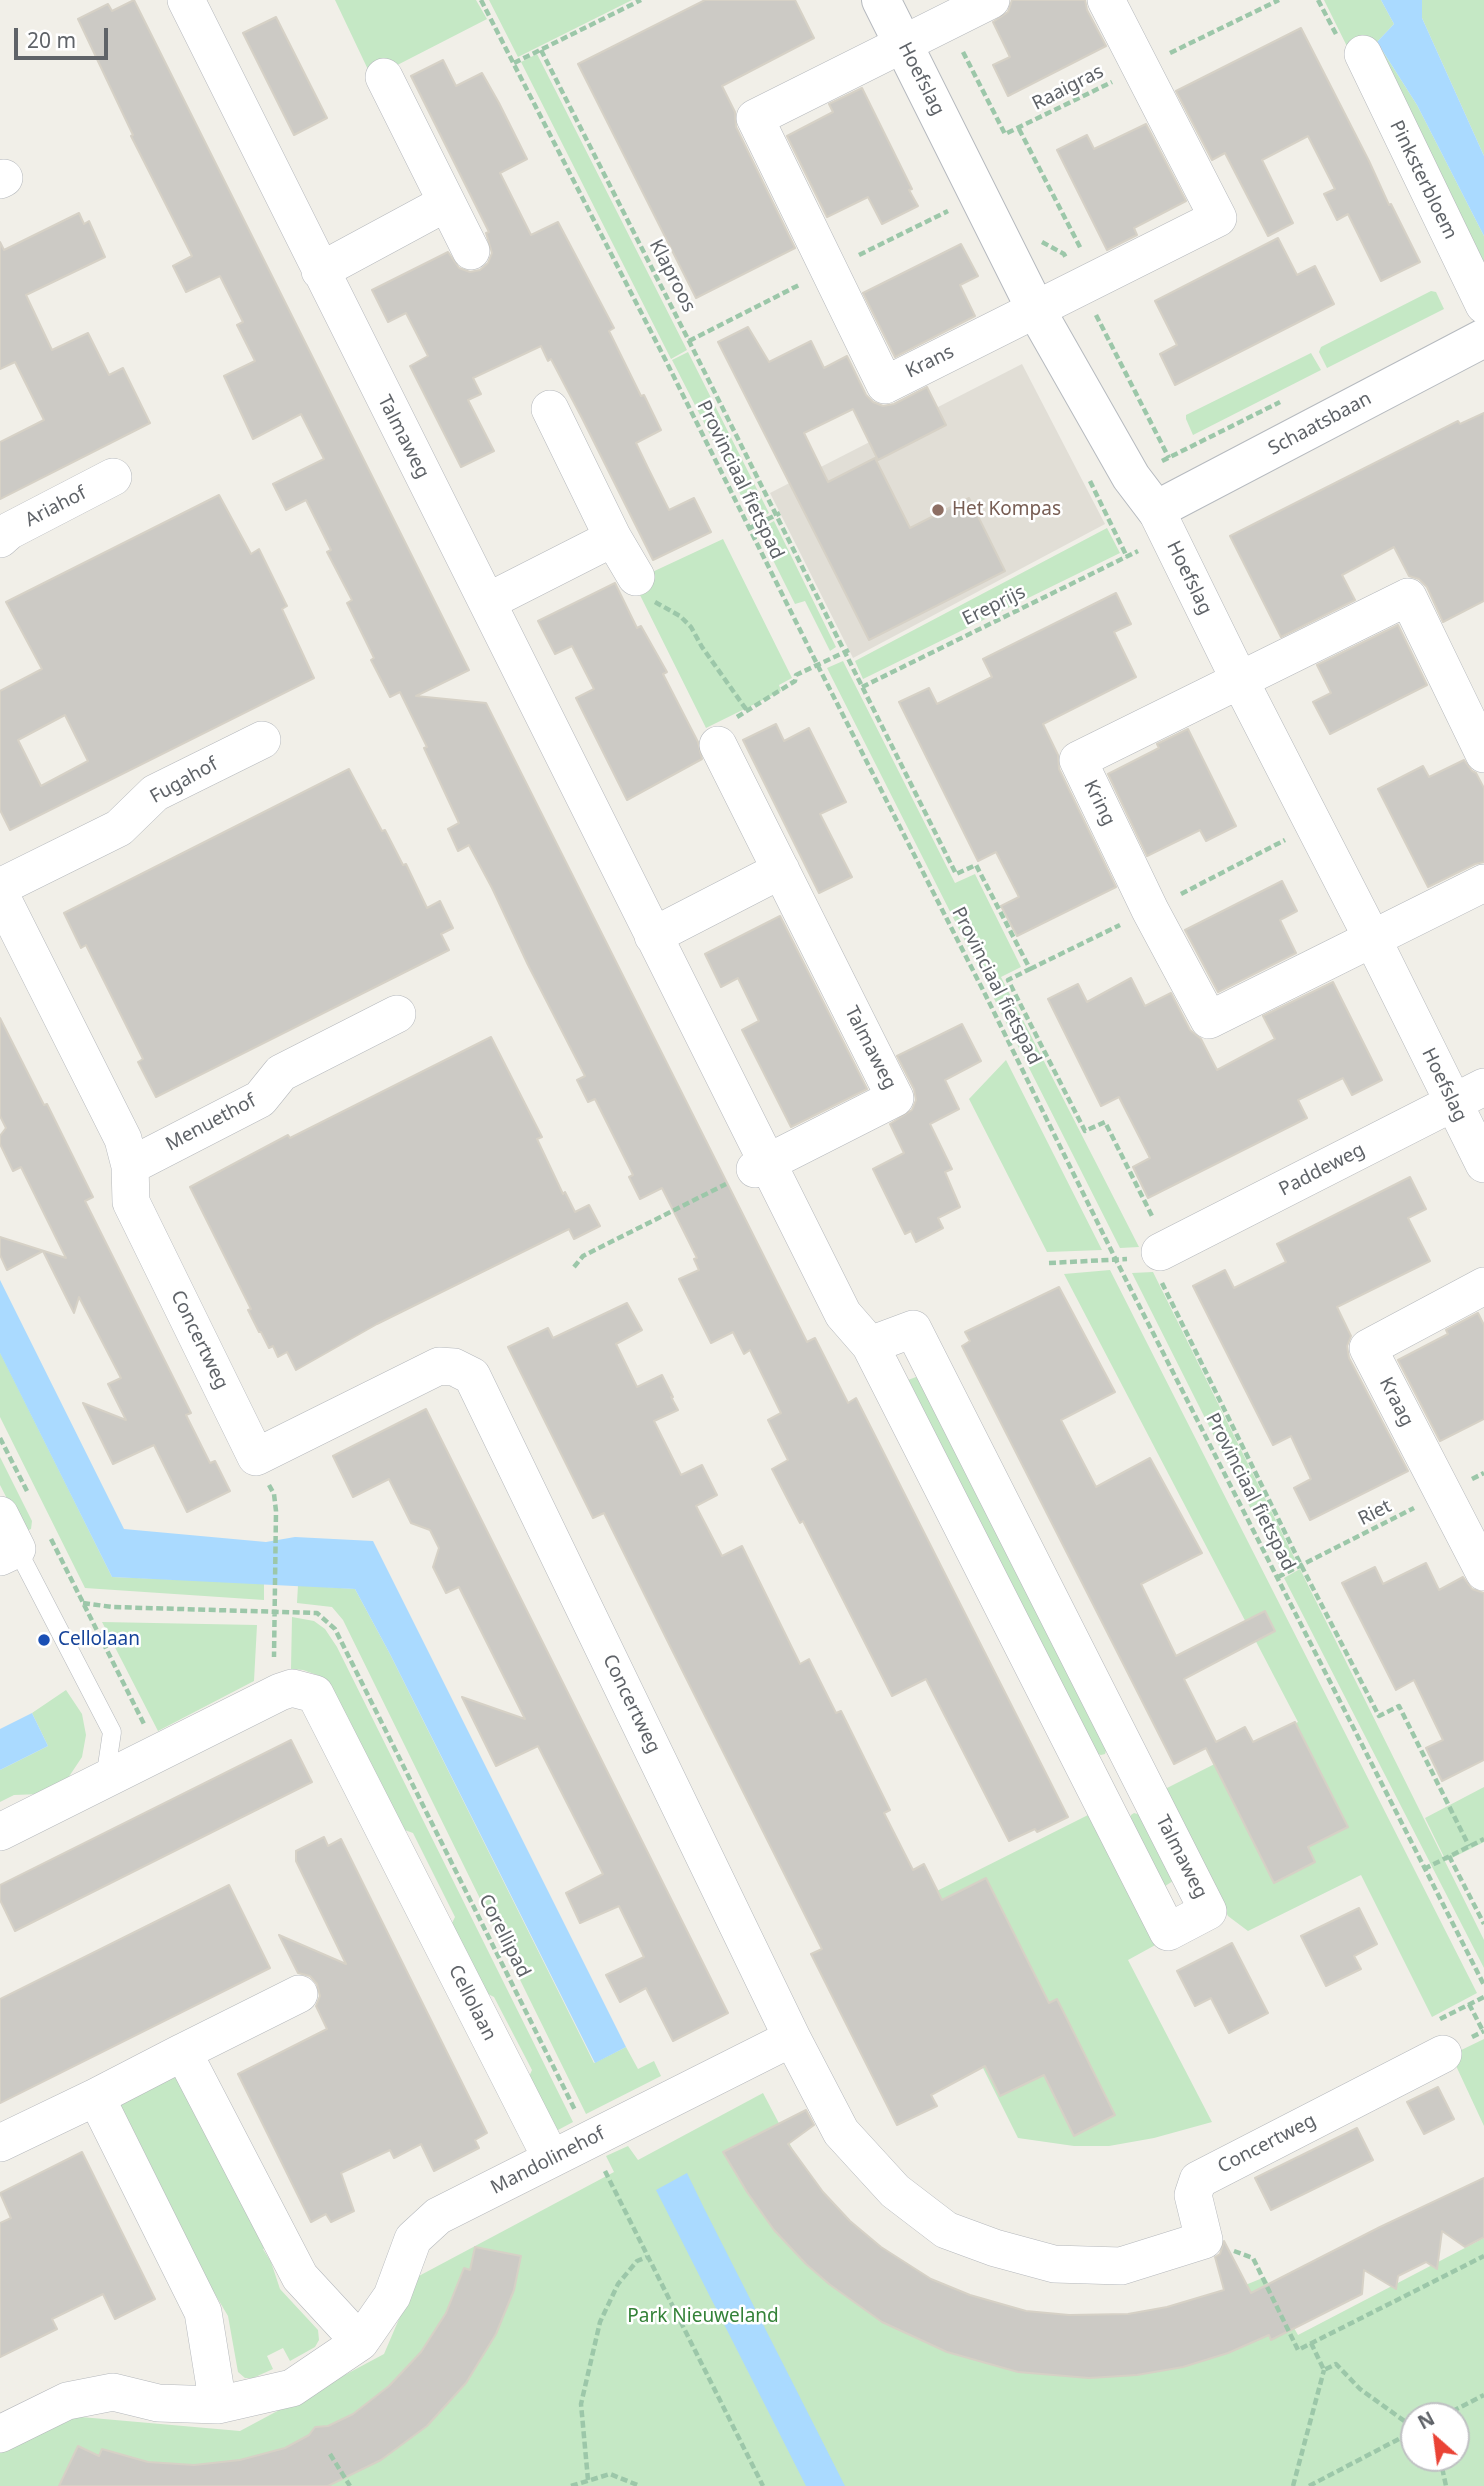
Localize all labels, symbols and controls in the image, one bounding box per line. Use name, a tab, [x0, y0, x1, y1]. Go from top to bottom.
scale bar	[18, 14, 112, 58]
text: 20 m	[27, 26, 76, 54]
street label: Hoefslag	[893, 39, 949, 119]
street label: Raaigras	[1029, 60, 1107, 116]
street label: Pinksterbloem	[1384, 117, 1462, 243]
street label: Klaproos	[644, 236, 700, 316]
street label: Krans	[902, 341, 958, 383]
street label: Schaatsbaan	[1265, 387, 1375, 461]
street label: Talmaweg	[372, 392, 434, 482]
street label: Provinciaal fietspad	[692, 397, 788, 563]
street label: Ariahof	[22, 482, 90, 532]
place label: Het Kompas	[952, 499, 1061, 521]
marker: Het Kompas	[930, 502, 946, 518]
street label: Hoefslag	[1161, 537, 1217, 619]
street label: Ereprijs	[959, 581, 1029, 631]
street label: Fugahof	[146, 753, 222, 809]
street label: Kring	[1078, 776, 1120, 830]
street label: Provinciaal fietspad	[946, 903, 1046, 1069]
street label: Talmaweg	[839, 1003, 901, 1093]
street label: Hoefslag	[1416, 1044, 1472, 1126]
street label: Menuethof	[162, 1090, 260, 1156]
street label: Paddeweg	[1275, 1139, 1369, 1201]
street label: Concertweg	[165, 1287, 233, 1393]
street label: Kraag	[1374, 1374, 1418, 1430]
street label: Provinciaal fietspad	[1200, 1409, 1300, 1575]
street label: Riet	[1355, 1495, 1395, 1531]
place label: Cellolaan	[58, 1629, 140, 1651]
marker: Cellolaan	[36, 1632, 52, 1648]
street label: Concertweg	[597, 1651, 665, 1757]
street label: Talmaweg	[1150, 1812, 1212, 1902]
street label: Corellipad	[473, 1891, 535, 1981]
street label: Cellolaan	[443, 1961, 501, 2045]
street label: Concertweg	[1214, 2110, 1320, 2178]
street label: Mandolinehof	[487, 2123, 609, 2199]
park label: Park Nieuweland	[627, 2306, 779, 2328]
north arrow	[1400, 2402, 1470, 2472]
text: N	[1413, 2405, 1439, 2435]

